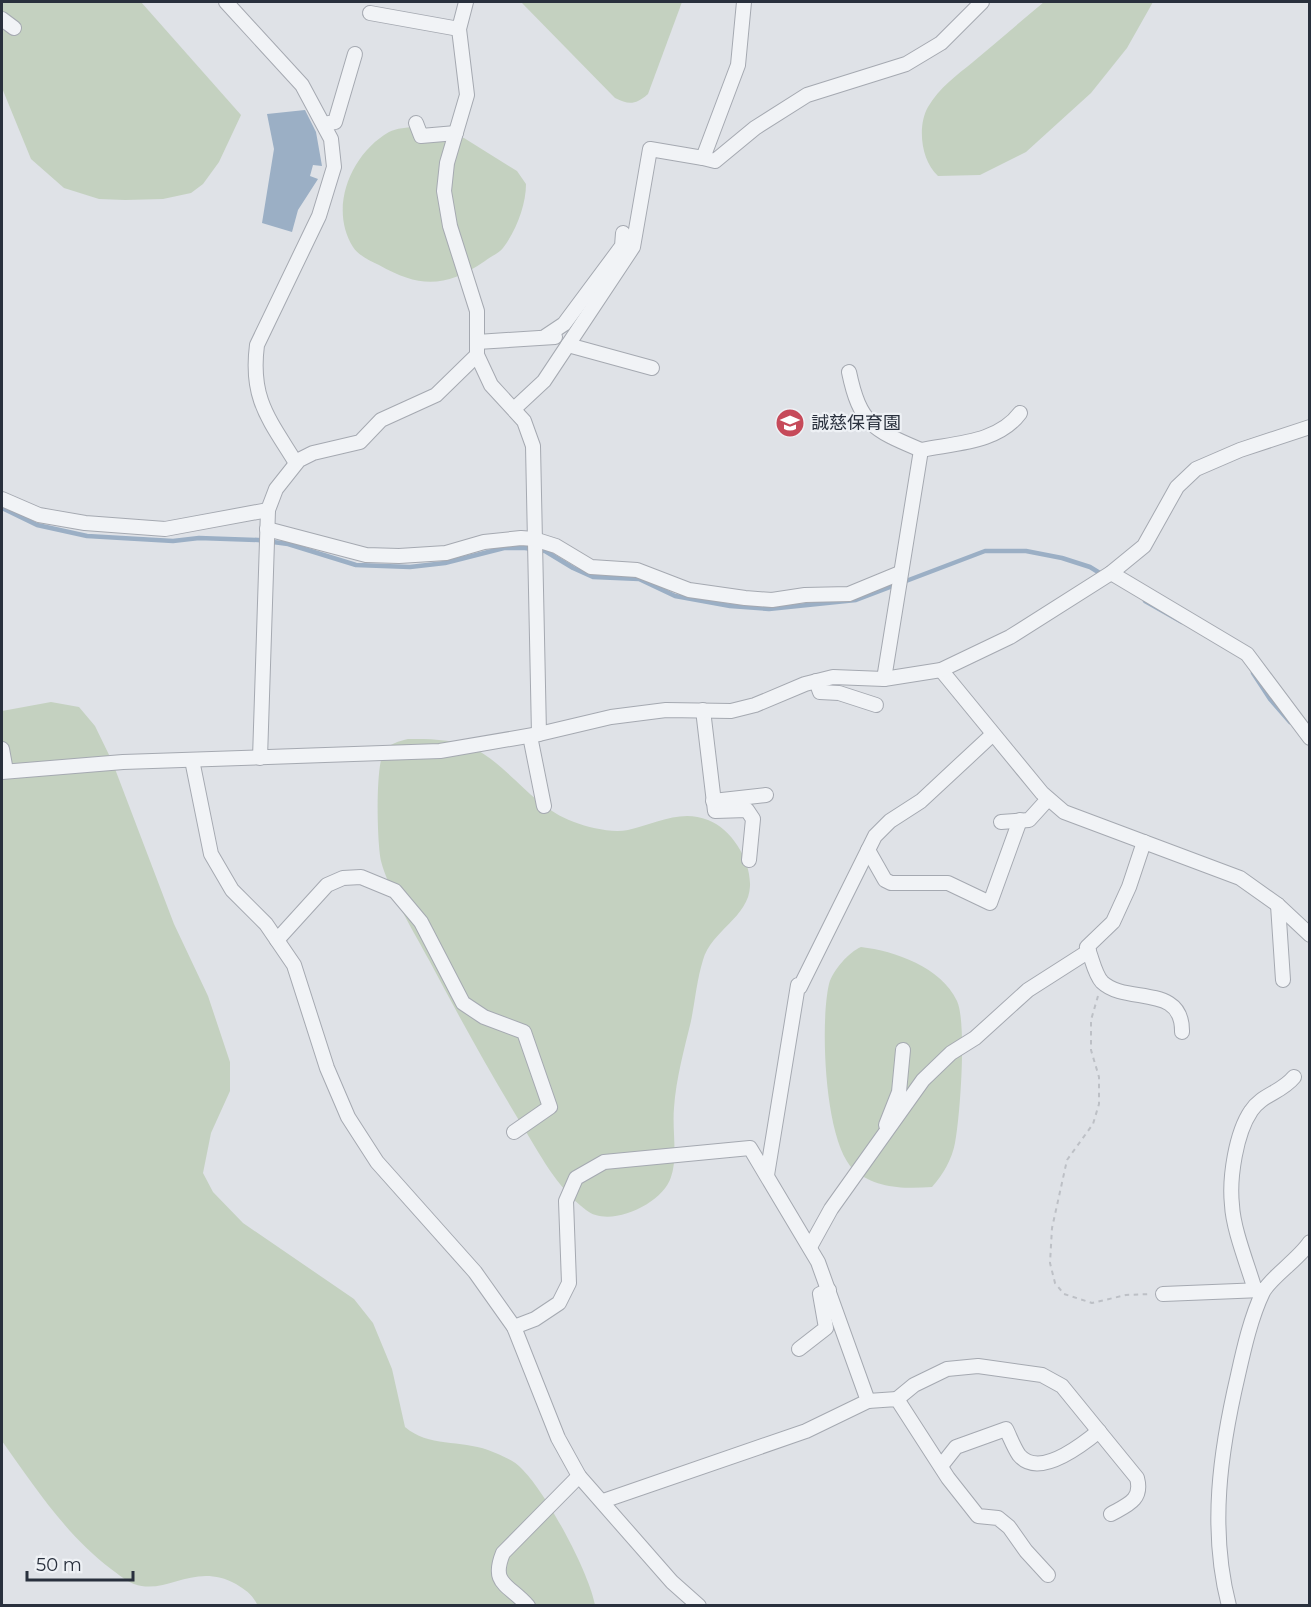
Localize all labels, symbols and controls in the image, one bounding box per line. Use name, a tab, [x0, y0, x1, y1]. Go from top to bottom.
school or university icon: 誠慈保育園	[774, 407, 806, 439]
place label: 誠慈保育園	[811, 412, 901, 434]
scale bar	[27, 1544, 134, 1582]
text: 50 m	[36, 1554, 82, 1576]

